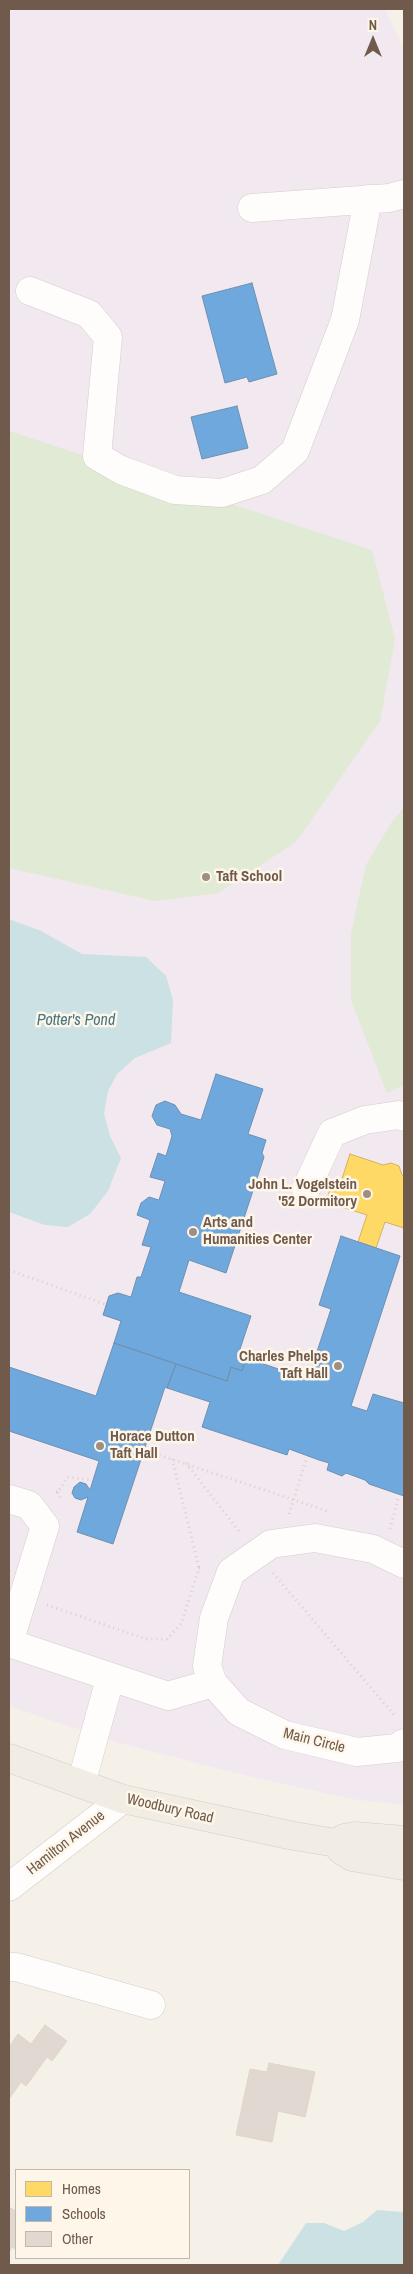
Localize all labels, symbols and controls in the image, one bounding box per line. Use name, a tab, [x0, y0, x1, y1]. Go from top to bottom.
north arrow	[348, 15, 398, 65]
text: N	[369, 16, 377, 34]
place label: Taft School	[216, 868, 282, 886]
marker: Taft School	[200, 871, 212, 883]
water label: Potter's Pond	[37, 1011, 115, 1031]
place label: John L. Vogelstein '52 Dormitory	[249, 1176, 357, 1211]
marker: John L. Vogelstein '52 Dormitory	[361, 1188, 373, 1200]
place label: Arts and Humanities Center	[203, 1214, 312, 1249]
marker: Arts and Humanities Center	[187, 1226, 199, 1238]
place label: Charles Phelps Taft Hall	[239, 1348, 328, 1383]
marker: Charles Phelps Taft Hall	[332, 1360, 344, 1372]
place label: Horace Dutton Taft Hall	[110, 1428, 195, 1463]
marker: Horace Dutton Taft Hall	[94, 1440, 106, 1452]
street label: Main Circle	[281, 1725, 347, 1757]
street label: Woodbury Road	[125, 1790, 215, 1828]
street label: Hamilton Avenue	[23, 1807, 109, 1879]
legend	[15, 2169, 190, 2259]
text: Homes	[62, 2178, 101, 2199]
text: Schools	[62, 2203, 106, 2224]
text: Other	[62, 2228, 93, 2249]

